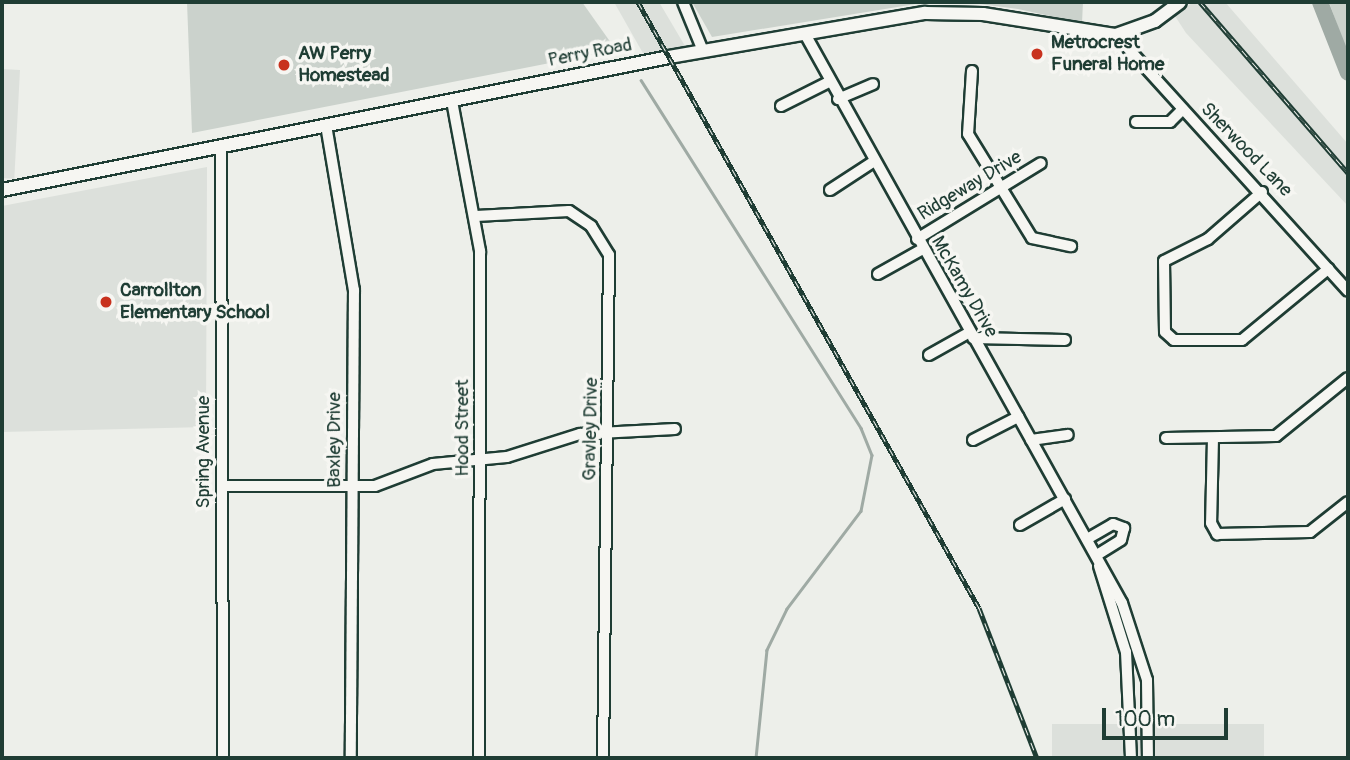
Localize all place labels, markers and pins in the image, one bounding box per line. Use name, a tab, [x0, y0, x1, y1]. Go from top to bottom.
place label: Metrocrest Funeral Home	[1051, 32, 1164, 76]
place label: AW Perry Homestead	[298, 43, 390, 87]
marker: Metrocrest Funeral Home	[1029, 46, 1045, 62]
marker: AW Perry Homestead	[276, 57, 292, 73]
place label: Carrollton Elementary School	[120, 280, 270, 324]
marker: Carrollton Elementary School	[98, 294, 114, 310]

